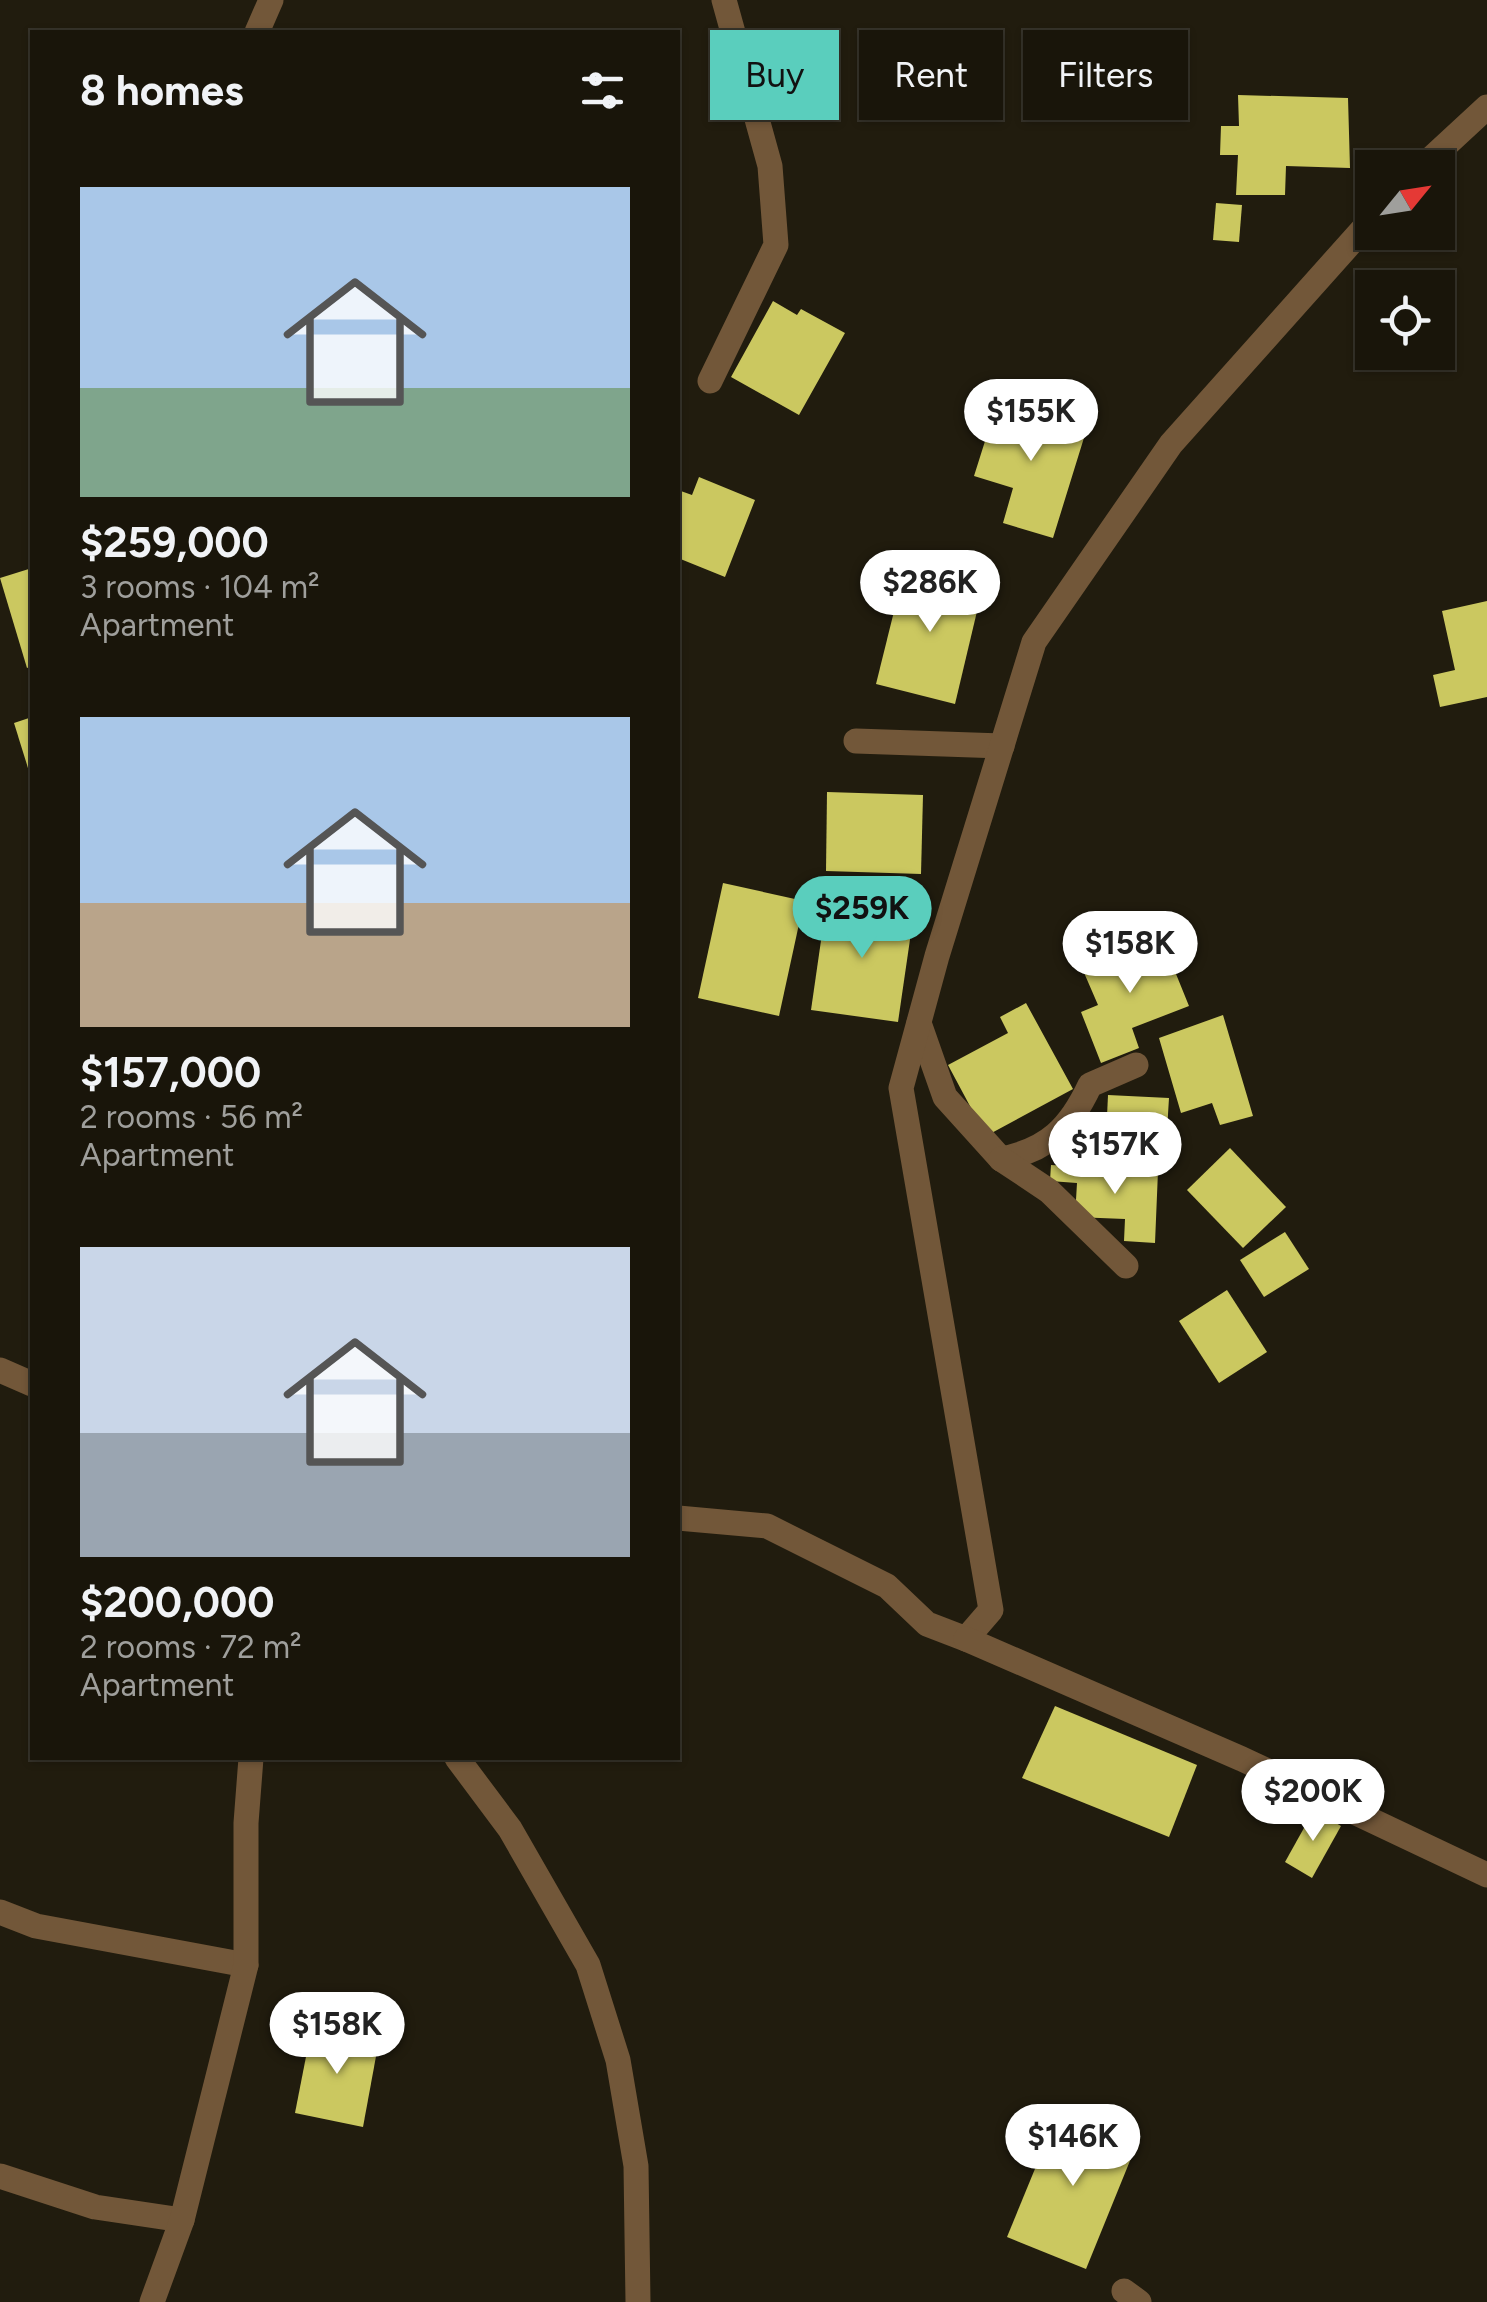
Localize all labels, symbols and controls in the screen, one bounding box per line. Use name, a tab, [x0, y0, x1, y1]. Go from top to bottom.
chip: Buy	[710, 30, 839, 120]
chip: Rent	[859, 30, 1003, 120]
chip: Filters	[1023, 30, 1188, 120]
icon: filters	[575, 63, 630, 118]
text: 8 homes	[80, 65, 244, 116]
north arrow	[1355, 150, 1455, 250]
map controls	[1355, 150, 1455, 370]
icon: home	[265, 252, 445, 432]
button: locate	[1355, 270, 1455, 370]
pin: $155K	[961, 379, 1101, 464]
text: $155K	[986, 392, 1076, 430]
text: $259,000	[80, 517, 269, 568]
pin: $286K	[860, 550, 1000, 635]
text: $286K	[882, 563, 978, 601]
text: 3 rooms · 104 m²	[80, 568, 320, 606]
text: Apartment	[80, 606, 234, 644]
icon: home	[265, 782, 445, 962]
pin: $259K	[792, 876, 932, 961]
text: $259K	[815, 889, 909, 927]
pin: $158K	[1060, 911, 1200, 996]
text: $158K	[1085, 924, 1175, 962]
text: $157,000	[80, 1047, 261, 1098]
text: 2 rooms · 56 m²	[80, 1098, 303, 1136]
pin: $157K	[1045, 1112, 1185, 1197]
text: $157K	[1071, 1125, 1159, 1163]
text: Apartment	[80, 1136, 234, 1174]
icon: home	[265, 1312, 445, 1492]
text: $200,000	[80, 1577, 274, 1628]
text: 2 rooms · 72 m²	[80, 1628, 302, 1666]
text: Apartment	[80, 1666, 234, 1704]
pin: $200K	[1243, 1759, 1383, 1844]
text: $200K	[1263, 1772, 1363, 1810]
pin: $158K	[267, 1992, 407, 2077]
text: $158K	[292, 2005, 382, 2043]
pin: $146K	[1003, 2104, 1143, 2189]
text: $146K	[1027, 2117, 1119, 2155]

